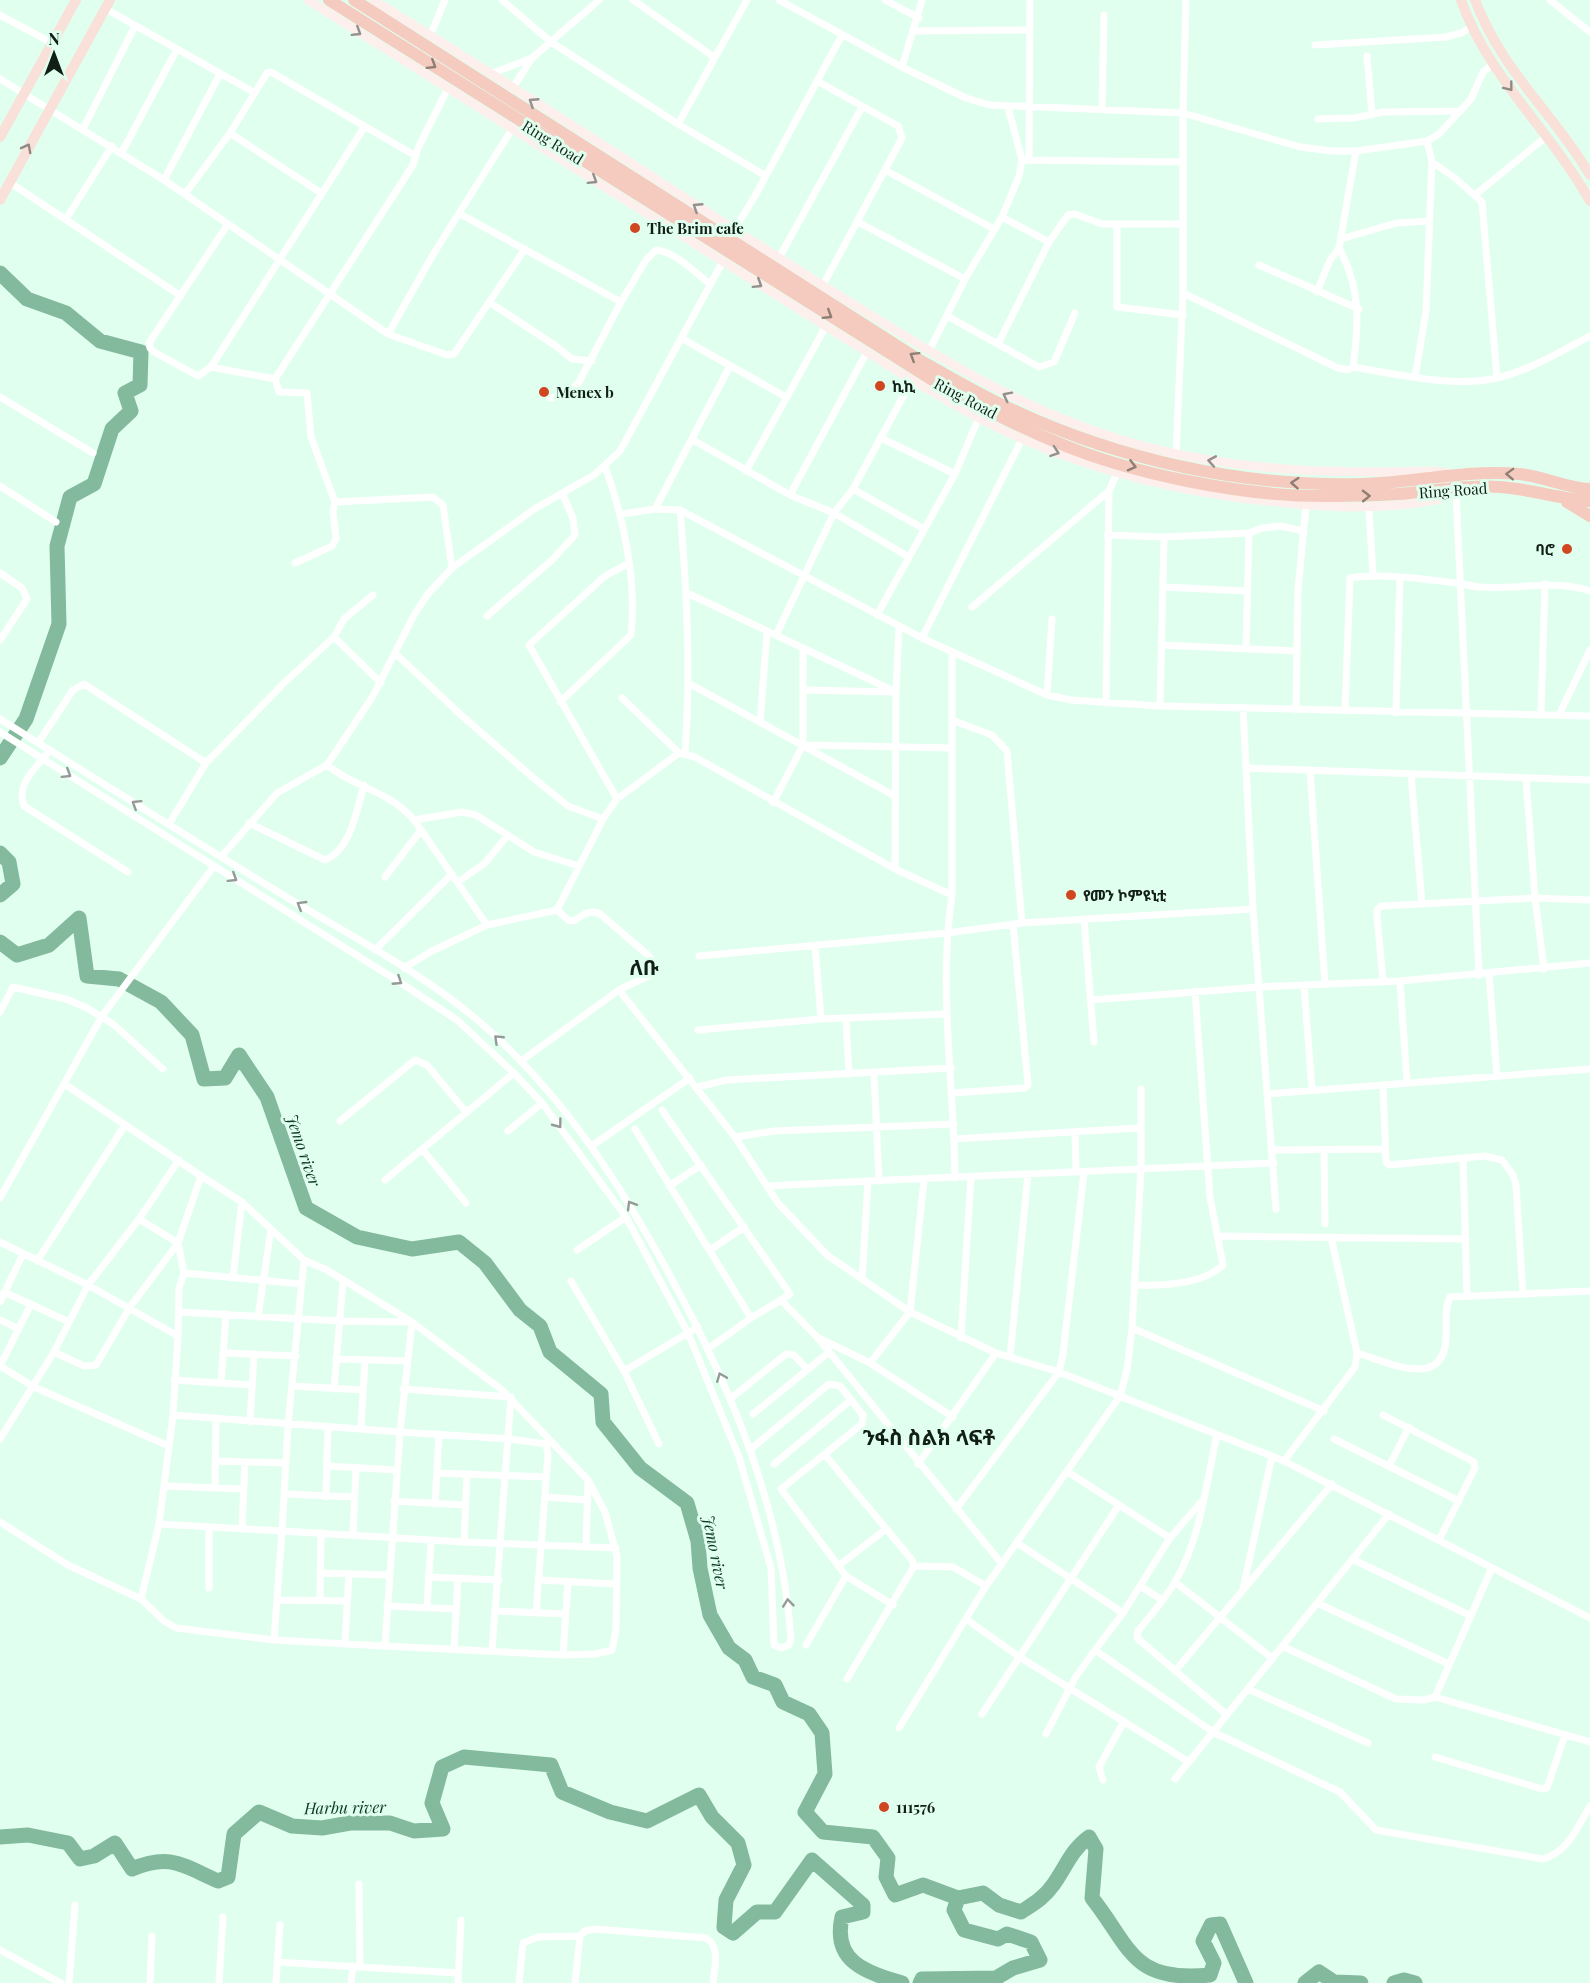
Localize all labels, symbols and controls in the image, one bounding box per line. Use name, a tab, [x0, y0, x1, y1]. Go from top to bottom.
north arrow	[24, 24, 84, 84]
one-way arrow	[351, 24, 361, 36]
text: N	[48, 28, 60, 49]
one-way arrow	[425, 58, 436, 69]
one-way arrow	[1502, 81, 1513, 92]
one-way arrow	[529, 97, 539, 109]
street label: Ring Road	[519, 115, 588, 169]
one-way arrow	[20, 144, 31, 154]
one-way arrow	[587, 172, 597, 184]
one-way arrow	[693, 202, 703, 214]
place label: The Brim cafe	[647, 218, 744, 238]
marker: The Brim cafe	[628, 221, 642, 235]
one-way arrow	[752, 277, 762, 289]
one-way arrow	[821, 307, 832, 318]
one-way arrow	[910, 353, 921, 364]
street label: Ring Road	[931, 373, 1001, 423]
place label: ኪኪ	[892, 376, 916, 396]
marker: ኪኪ	[873, 379, 887, 393]
place label: Menex b	[556, 382, 614, 402]
marker: Menex b	[537, 385, 551, 399]
one-way arrow	[1002, 391, 1013, 403]
one-way arrow	[1049, 445, 1060, 458]
one-way arrow	[1207, 455, 1217, 468]
one-way arrow	[1127, 459, 1137, 472]
one-way arrow	[1506, 468, 1515, 480]
one-way arrow	[1290, 476, 1299, 489]
street label: Ring Road	[1418, 478, 1488, 502]
one-way arrow	[1362, 489, 1371, 502]
place label: ባሮ	[1535, 539, 1555, 559]
marker: ባሮ	[1560, 542, 1574, 556]
one-way arrow	[61, 767, 71, 779]
one-way arrow	[132, 799, 142, 811]
one-way arrow	[227, 870, 237, 882]
place label: የመን ኮምዩኒቲ	[1083, 885, 1167, 905]
marker: የመን ኮምዩኒቲ	[1064, 888, 1078, 902]
one-way arrow	[297, 901, 307, 913]
district label: ለቡ	[629, 952, 659, 980]
one-way arrow	[392, 973, 402, 985]
one-way arrow	[495, 1035, 506, 1046]
water label: Jemo river	[282, 1111, 327, 1190]
one-way arrow	[550, 1118, 561, 1129]
one-way arrow	[626, 1201, 638, 1211]
one-way arrow	[716, 1372, 728, 1383]
district label: ንፋስ ስልክ ላፍቶ	[863, 1422, 995, 1450]
water label: Jemo river	[699, 1513, 734, 1592]
one-way arrow	[782, 1599, 795, 1608]
water label: Harbu river	[303, 1796, 387, 1818]
place label: 111576	[896, 1797, 935, 1817]
marker: 111576	[877, 1800, 891, 1814]

